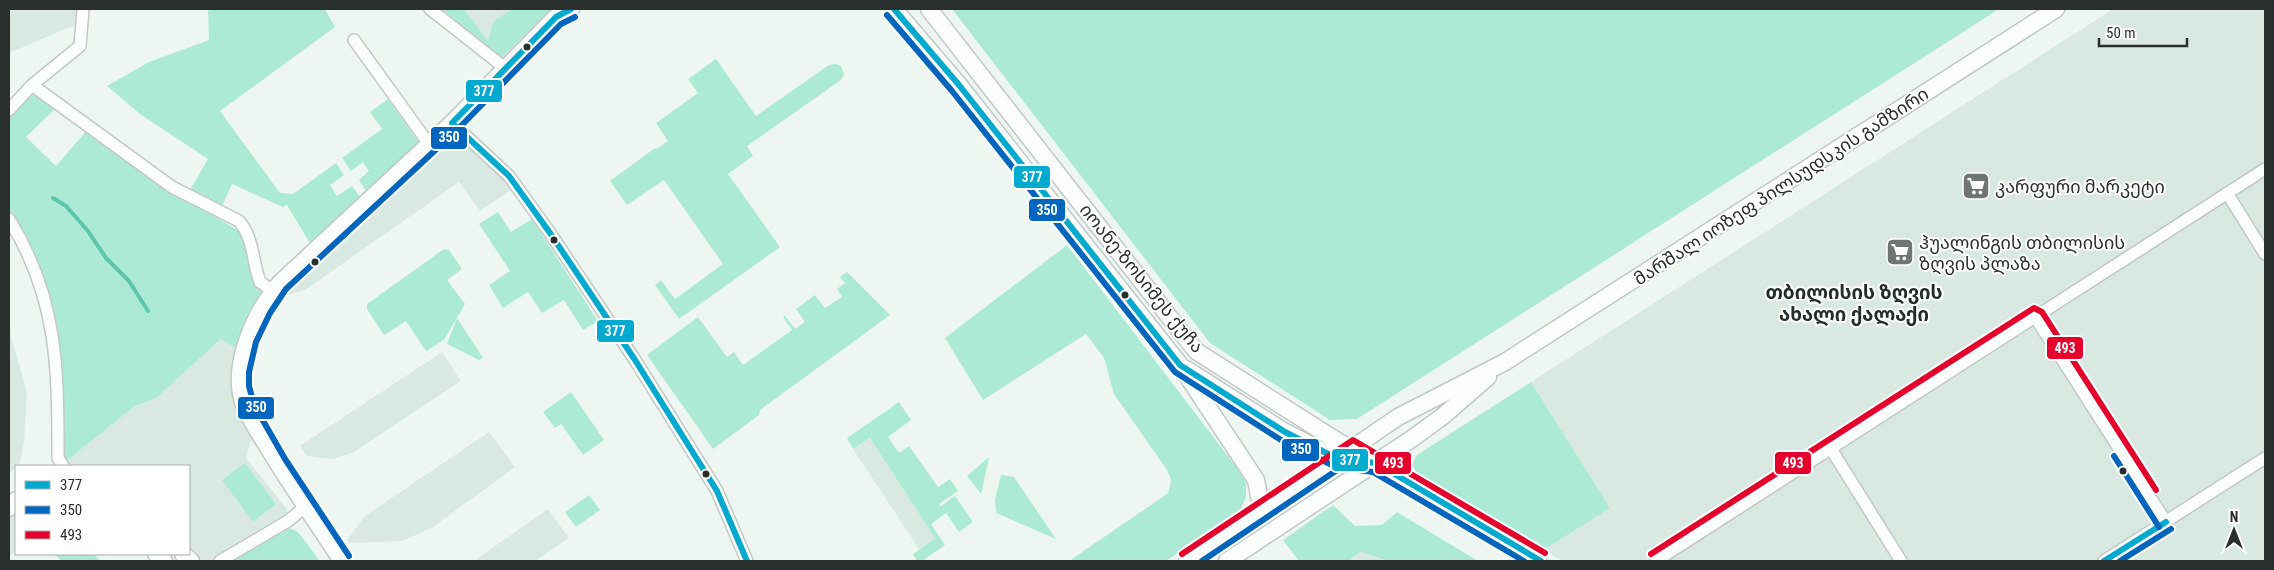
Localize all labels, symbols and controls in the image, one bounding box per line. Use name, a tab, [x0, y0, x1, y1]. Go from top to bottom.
scale bar	[2099, 15, 2186, 47]
text: 50 m	[2106, 24, 2136, 42]
unlabelled marker	[522, 42, 532, 52]
line badge: 377	[465, 79, 503, 103]
text: 377	[473, 83, 495, 99]
street label: მარშალ იოზეფ პილსუდსკის გამზირი	[1630, 83, 1933, 290]
line badge: 350	[430, 126, 468, 150]
text: 350	[438, 129, 460, 145]
line badge: 377	[1013, 165, 1051, 189]
text: 377	[1021, 169, 1043, 185]
supermarket icon: კარფური მარკეტი	[1961, 171, 1991, 201]
place label: კარფური მარკეტი	[1995, 176, 2165, 198]
line badge: 350	[1028, 198, 1066, 222]
street label: იოანე-ზოსიმეს ქუჩა	[1075, 199, 1208, 357]
text: 350	[1036, 202, 1058, 218]
place label: ჰუალინგის თბილისის ზღვის პლაზა	[1919, 232, 2125, 275]
unlabelled marker	[549, 235, 559, 245]
supermarket icon: ჰუალინგის თბილისის ზღვის პლაზა	[1885, 237, 1915, 267]
unlabelled marker	[310, 257, 320, 267]
district label: თბილისის ზღვის ახალი ქალაქი	[1765, 281, 1943, 326]
unlabelled marker	[1120, 290, 1130, 300]
line badge: 377	[596, 319, 635, 343]
text: 377	[604, 323, 626, 339]
line badge: 493	[2046, 336, 2084, 360]
text: 493	[2054, 340, 2076, 356]
line badge: 350	[237, 396, 275, 420]
text: 350	[245, 399, 267, 415]
line badge: 350	[1281, 438, 1320, 462]
text: 350	[1290, 441, 1312, 457]
line badge: 377	[1331, 448, 1369, 472]
line badge: 493	[1374, 451, 1412, 475]
line badge: 493	[1774, 451, 1812, 475]
text: 377	[1339, 452, 1361, 468]
text: 493	[1382, 455, 1404, 471]
text: 493	[1782, 455, 1804, 471]
legend	[15, 465, 190, 555]
unlabelled marker	[2118, 466, 2128, 476]
unlabelled marker	[701, 469, 711, 479]
text: 377	[60, 476, 82, 494]
text: 350	[60, 501, 82, 519]
north arrow	[2209, 505, 2259, 555]
text: N	[2230, 509, 2238, 525]
text: 493	[60, 526, 82, 544]

